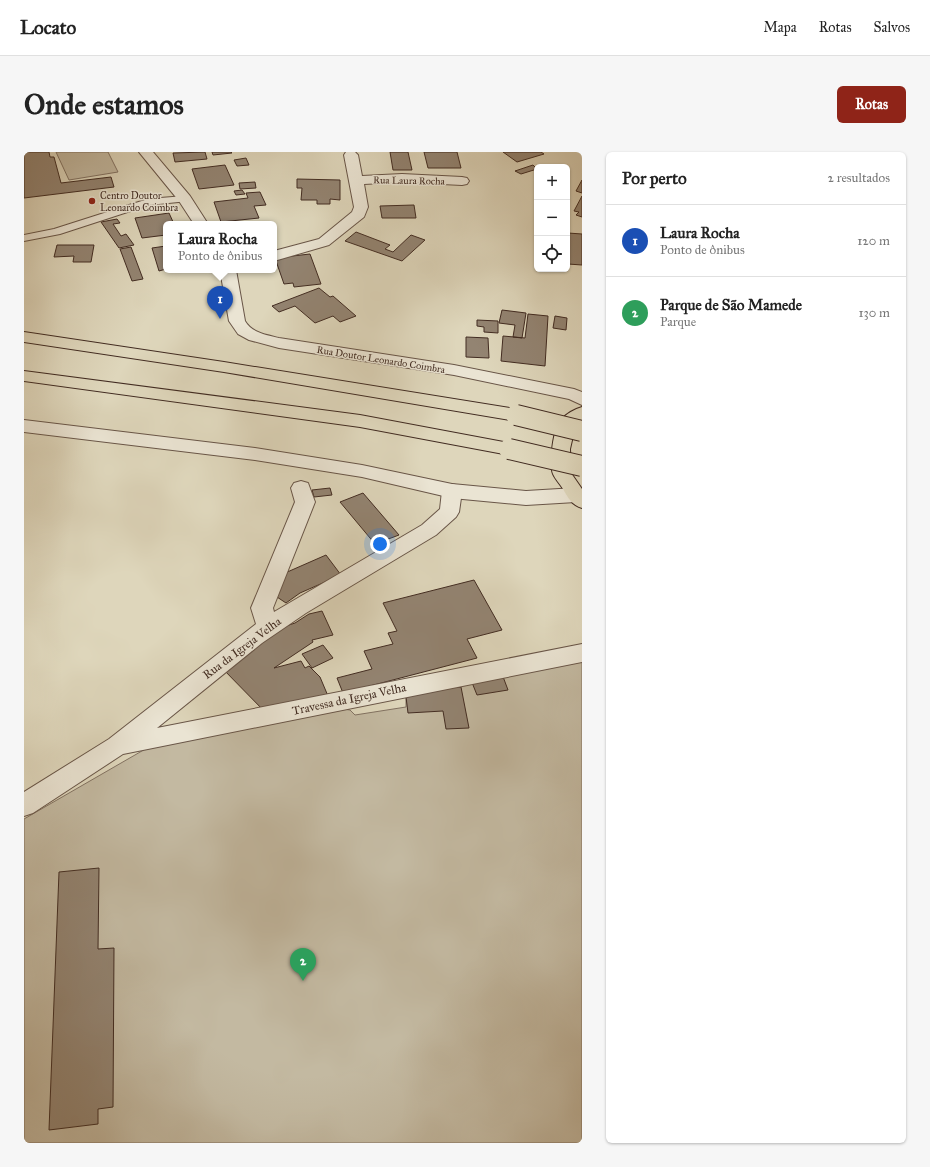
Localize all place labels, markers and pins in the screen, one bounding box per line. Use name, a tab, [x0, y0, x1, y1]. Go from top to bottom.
place label: Centro Doutor Leonardo Coimbra	[100, 190, 179, 214]
marker: Centro Doutor Leonardo Coimbra	[87, 196, 97, 206]
pin: 1	[207, 286, 233, 319]
pin: 2	[290, 948, 316, 981]

